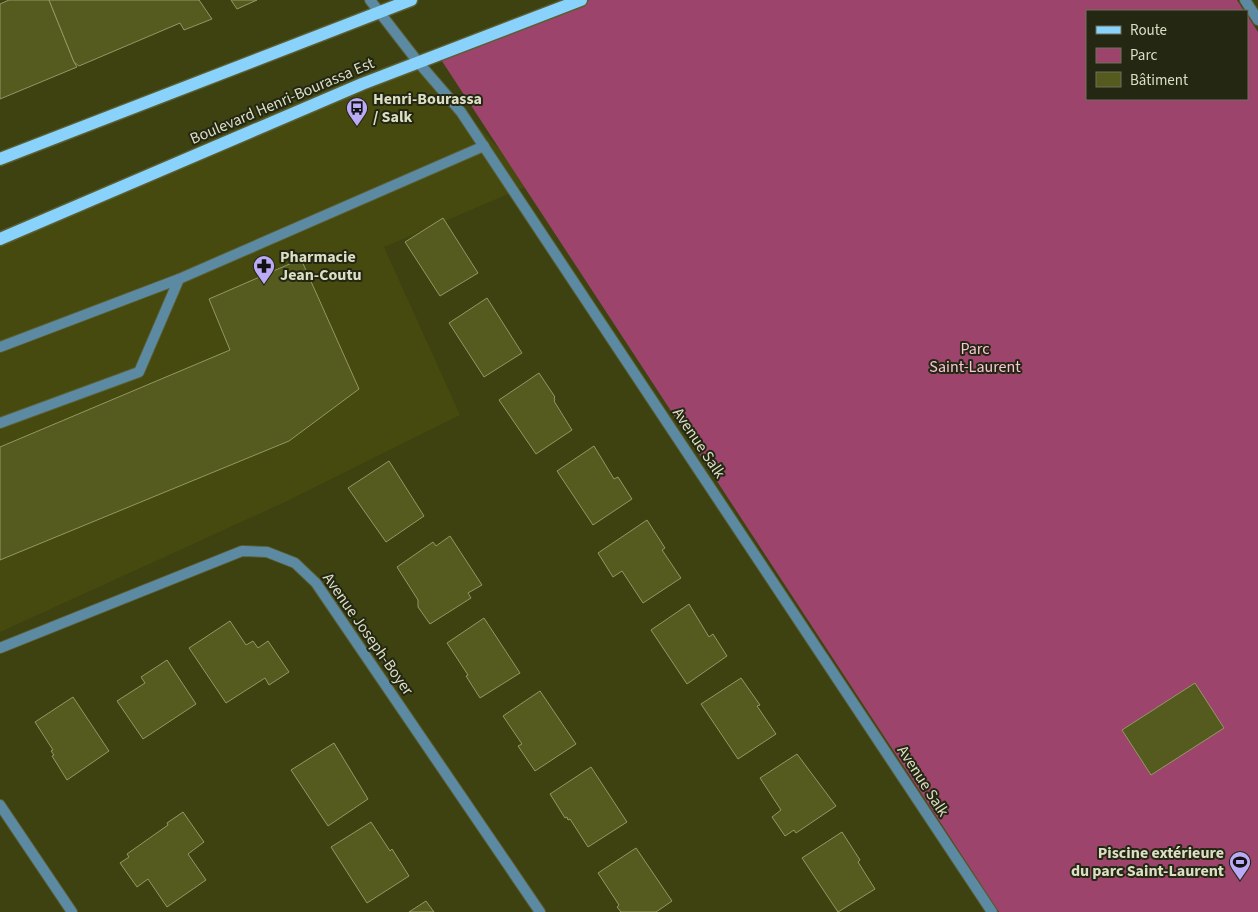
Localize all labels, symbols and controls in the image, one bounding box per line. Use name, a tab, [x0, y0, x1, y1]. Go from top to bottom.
legend	[1086, 10, 1248, 100]
text: Route	[1130, 20, 1167, 41]
text: Parc	[1130, 45, 1157, 66]
street label: Boulevard Henri-Bourassa Est	[187, 52, 378, 150]
text: Bâtiment	[1130, 70, 1188, 91]
place label: Henri-Bourassa / Salk	[373, 88, 482, 128]
bus stop icon: Henri-Bourassa / Salk	[345, 96, 369, 127]
place label: Pharmacie Jean-Coutu	[280, 246, 362, 286]
pharmacy icon: Pharmacie Jean-Coutu	[252, 254, 276, 285]
park label: Parc Saint-Laurent	[929, 338, 1021, 378]
street label: Avenue Salk	[667, 403, 731, 483]
street label: Avenue Joseph-Boyer	[317, 568, 419, 700]
street label: Avenue Salk	[892, 741, 954, 821]
place label: Piscine extérieure du parc Saint-Laurent	[1071, 842, 1224, 882]
sports icon: Piscine extérieure du parc Saint-Laurent	[1228, 850, 1252, 881]

